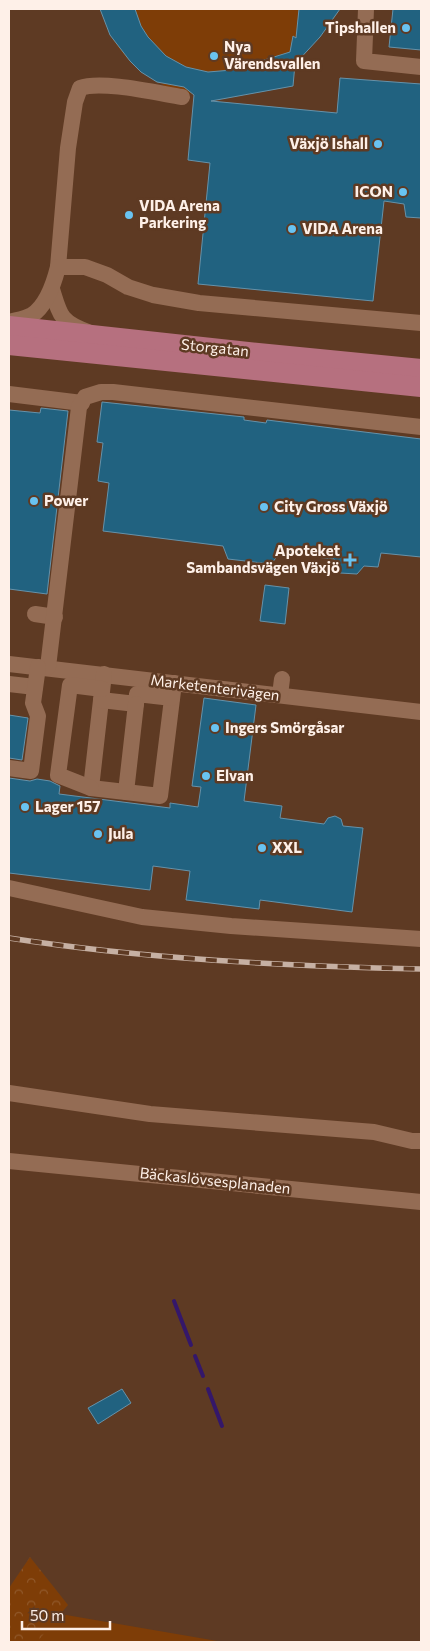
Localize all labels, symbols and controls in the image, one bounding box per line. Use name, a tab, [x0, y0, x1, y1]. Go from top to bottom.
place label: Tipshallen	[325, 18, 396, 36]
marker: Tipshallen	[400, 22, 412, 34]
place label: Nya Värendsvallen	[224, 37, 321, 72]
marker: Nya Värendsvallen	[208, 50, 220, 62]
place label: Växjö Ishall	[289, 134, 368, 152]
marker: Växjö Ishall	[372, 138, 384, 150]
place label: ICON	[355, 182, 393, 200]
marker: ICON	[397, 186, 409, 198]
place label: VIDA Arena Parkering	[139, 196, 220, 231]
marker: VIDA Arena Parkering	[123, 209, 135, 221]
place label: VIDA Arena	[302, 219, 383, 237]
marker: VIDA Arena	[286, 223, 298, 235]
street label: Storgatan	[180, 334, 250, 360]
place label: Power	[44, 491, 88, 509]
marker: Power	[28, 495, 40, 507]
place label: City Gross Växjö	[274, 497, 388, 515]
marker: City Gross Växjö	[258, 501, 270, 513]
place label: Apoteket Sambandsvägen Växjö	[186, 541, 340, 576]
marker: Apoteket Sambandsvägen Växjö	[344, 554, 356, 566]
street label: Marketenterivägen	[150, 670, 281, 704]
place label: Ingers Smörgåsar	[225, 718, 345, 736]
marker: Ingers Smörgåsar	[209, 722, 221, 734]
place label: Elvan	[216, 766, 254, 784]
marker: Elvan	[200, 770, 212, 782]
place label: Lager 157	[35, 797, 100, 815]
marker: Lager 157	[19, 801, 31, 813]
place label: Jula	[108, 824, 133, 842]
marker: Jula	[92, 828, 104, 840]
place label: XXL	[272, 838, 302, 856]
marker: XXL	[256, 842, 268, 854]
street label: Bäckaslövsesplanaden	[139, 1163, 291, 1197]
scale bar	[22, 1598, 110, 1630]
text: 50 m	[30, 1606, 64, 1624]

